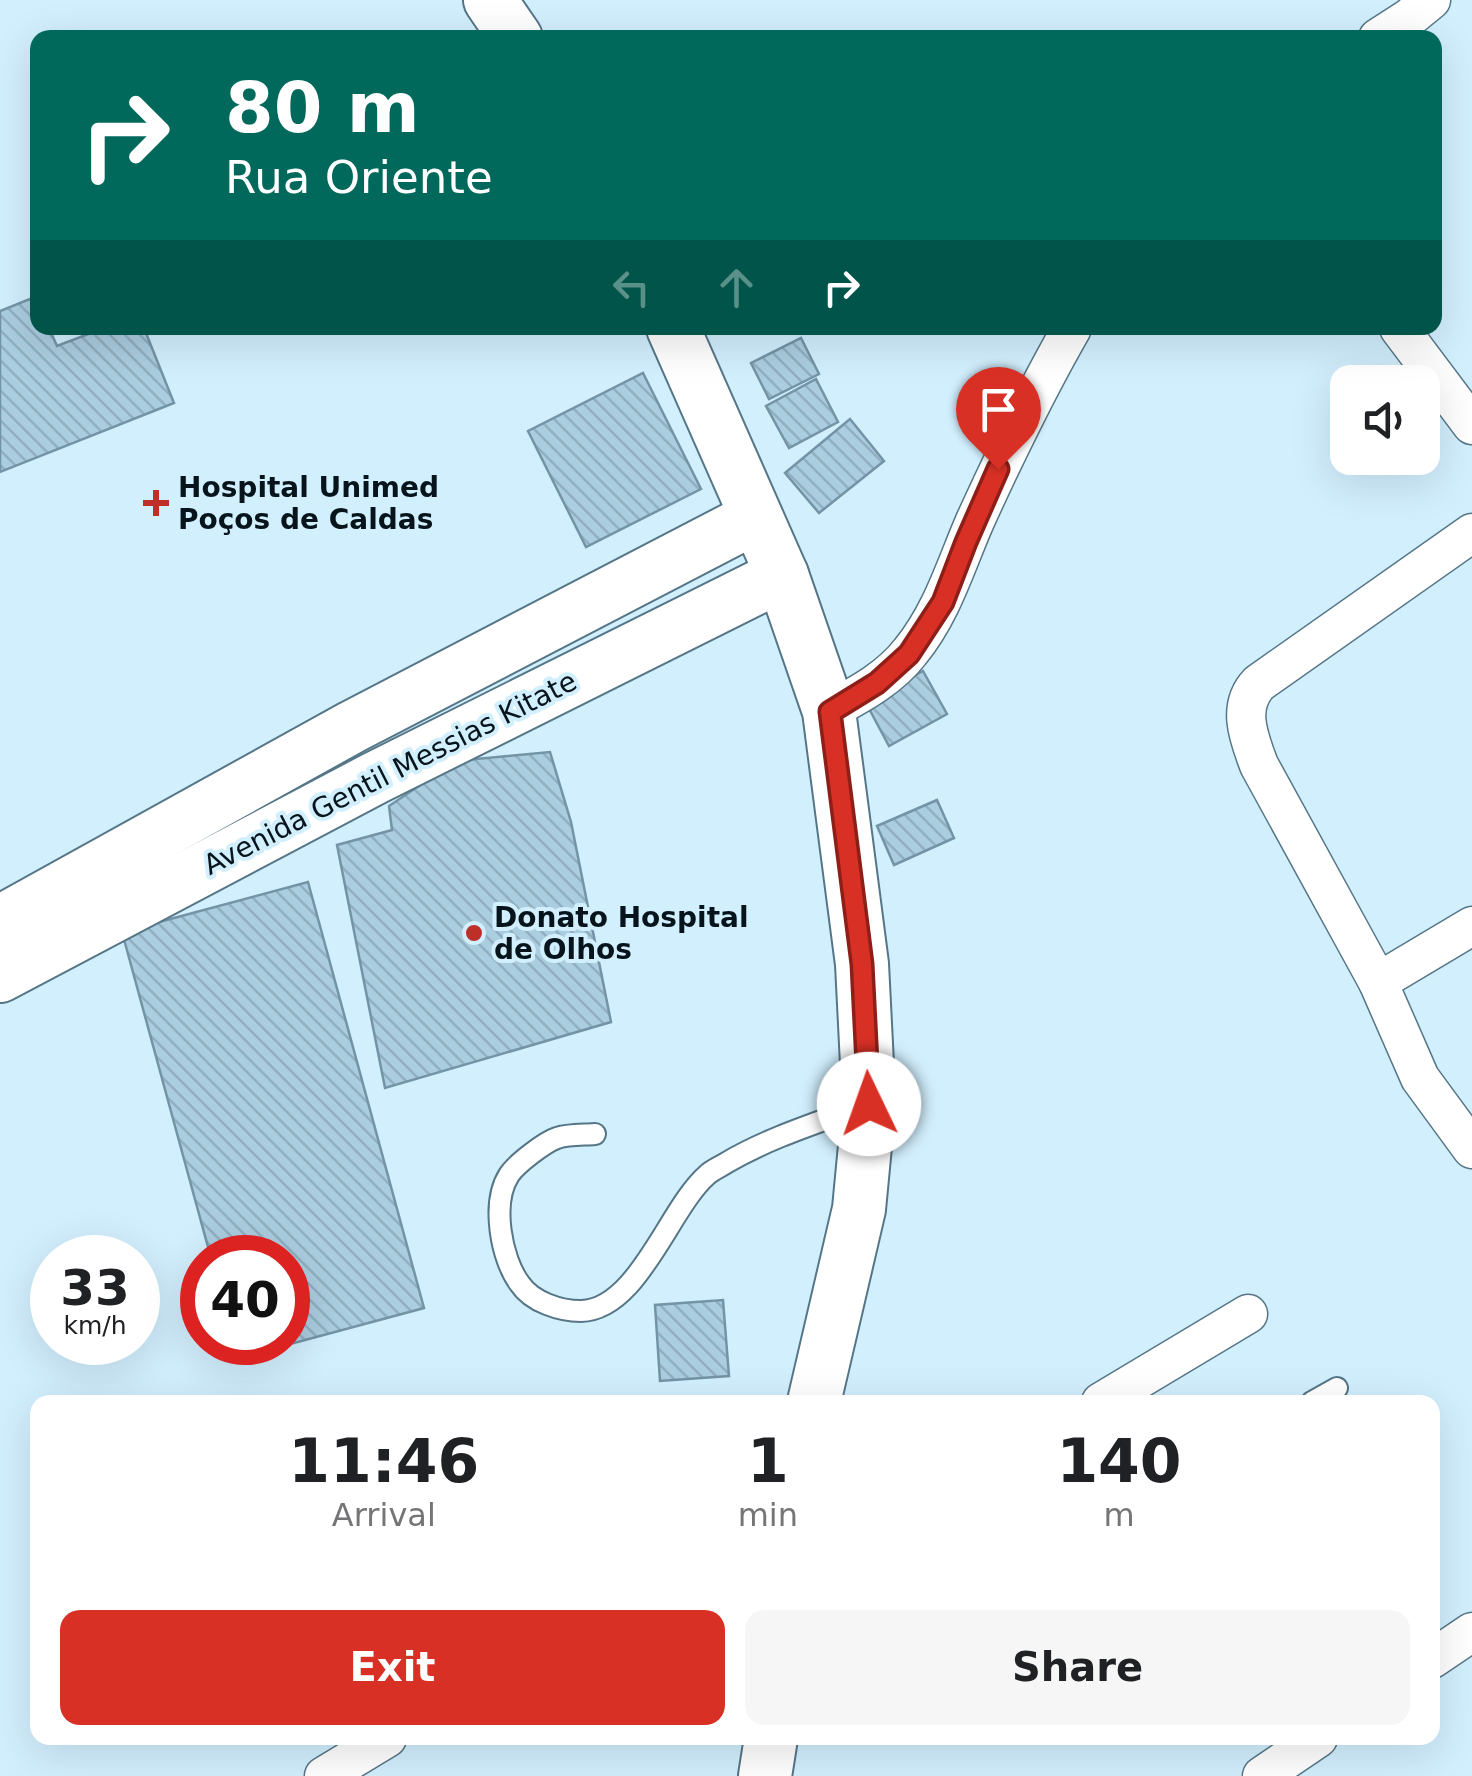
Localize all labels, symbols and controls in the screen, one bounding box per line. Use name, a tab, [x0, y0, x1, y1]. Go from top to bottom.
text: 80 m	[225, 67, 420, 149]
icon: right	[60, 70, 190, 200]
text: Rua Oriente	[225, 151, 493, 204]
icon: left	[604, 260, 659, 315]
icon: ahead	[709, 260, 764, 315]
icon: right	[814, 260, 869, 315]
map controls	[1330, 365, 1440, 475]
button: sound	[1330, 365, 1440, 475]
pin	[956, 367, 1041, 470]
icon: arrive	[971, 382, 1026, 437]
place label: Hospital Unimed Poços de Caldas	[178, 471, 439, 536]
marker: Hospital Unimed Poços de Caldas	[143, 490, 169, 516]
street label: Avenida Gentil Messias Kitate	[198, 664, 582, 882]
place label: Donato Hospital de Olhos	[494, 901, 749, 966]
marker: Donato Hospital de Olhos	[463, 922, 485, 944]
position arrow	[817, 1052, 921, 1156]
speed limit sign: 40	[180, 1235, 310, 1365]
text: 33	[60, 1259, 130, 1317]
text: km/h	[63, 1311, 127, 1340]
text: 11:46	[288, 1426, 479, 1496]
text: 1	[747, 1426, 789, 1496]
text: 140	[1056, 1426, 1182, 1496]
text: Arrival	[332, 1496, 436, 1534]
text: min	[738, 1496, 798, 1534]
text: m	[1103, 1496, 1135, 1534]
button: Exit	[60, 1610, 725, 1725]
button: Share	[745, 1610, 1410, 1725]

